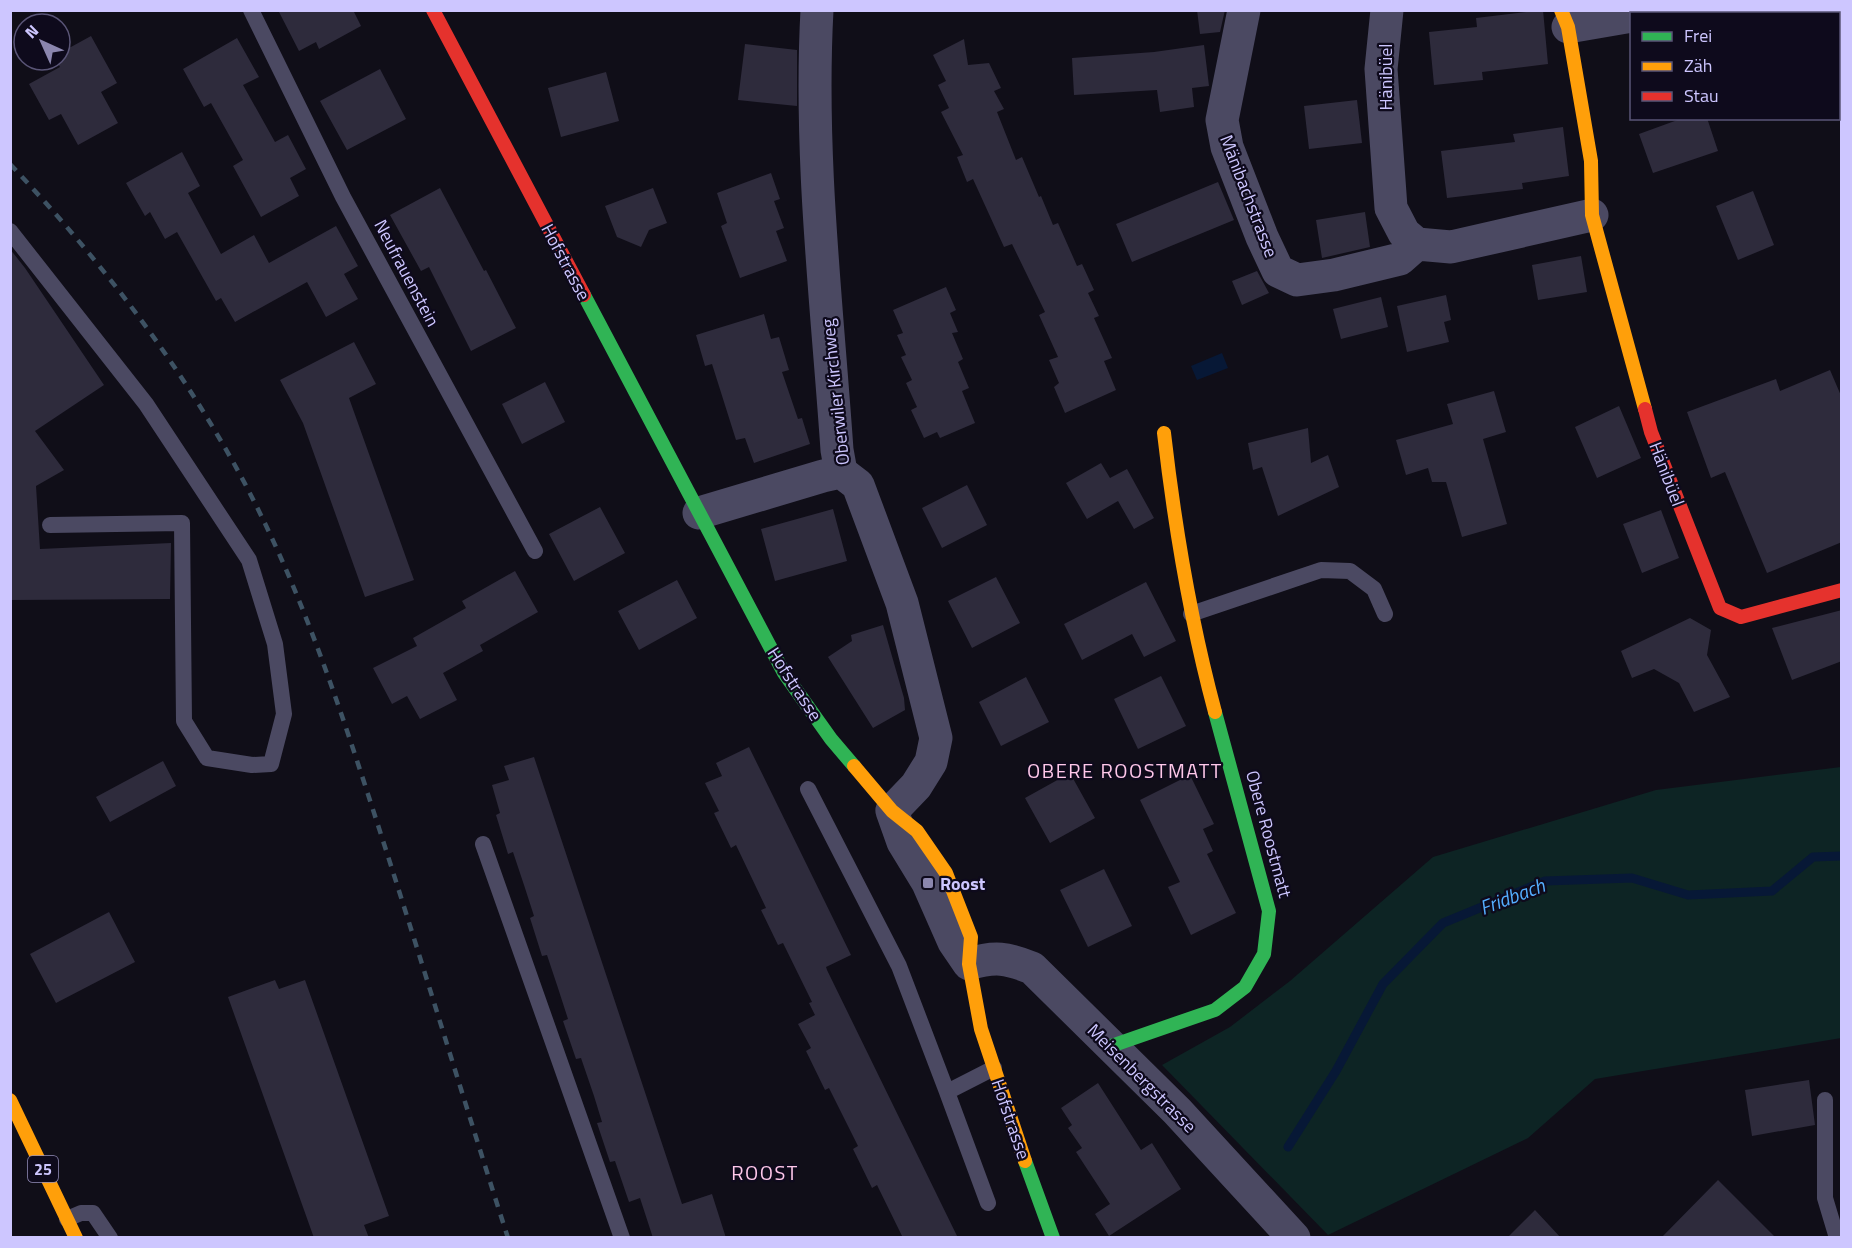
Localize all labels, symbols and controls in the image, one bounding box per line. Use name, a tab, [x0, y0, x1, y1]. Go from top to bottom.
north arrow	[12, 12, 72, 72]
legend	[1630, 12, 1840, 120]
text: N	[19, 19, 44, 44]
text: Frei	[1684, 22, 1712, 49]
street label: Hänibüel	[1372, 43, 1399, 111]
text: Zäh	[1684, 52, 1712, 79]
text: Stau	[1684, 82, 1719, 109]
street label: Mänibachstrasse	[1213, 131, 1285, 261]
street label: Neufrauenstein	[367, 215, 447, 331]
street label: Hofstrasse	[535, 219, 597, 305]
street label: Oberwiler Kirchweg	[814, 317, 856, 467]
street label: Hänibüel	[1642, 438, 1692, 510]
street label: Hofstrasse	[761, 642, 829, 726]
district label: OBERE ROOSTMATT	[1027, 755, 1223, 786]
street label: Obere Roostmatt	[1239, 767, 1299, 901]
water label: Fridbach	[1475, 869, 1550, 923]
place label: Roost	[940, 870, 986, 897]
marker: Roost	[921, 876, 935, 890]
street label: Meisenbergstrasse	[1081, 1017, 1203, 1139]
street label: Hofstrasse	[985, 1075, 1037, 1163]
road number: 25	[28, 1156, 58, 1182]
district label: ROOST	[731, 1157, 799, 1188]

